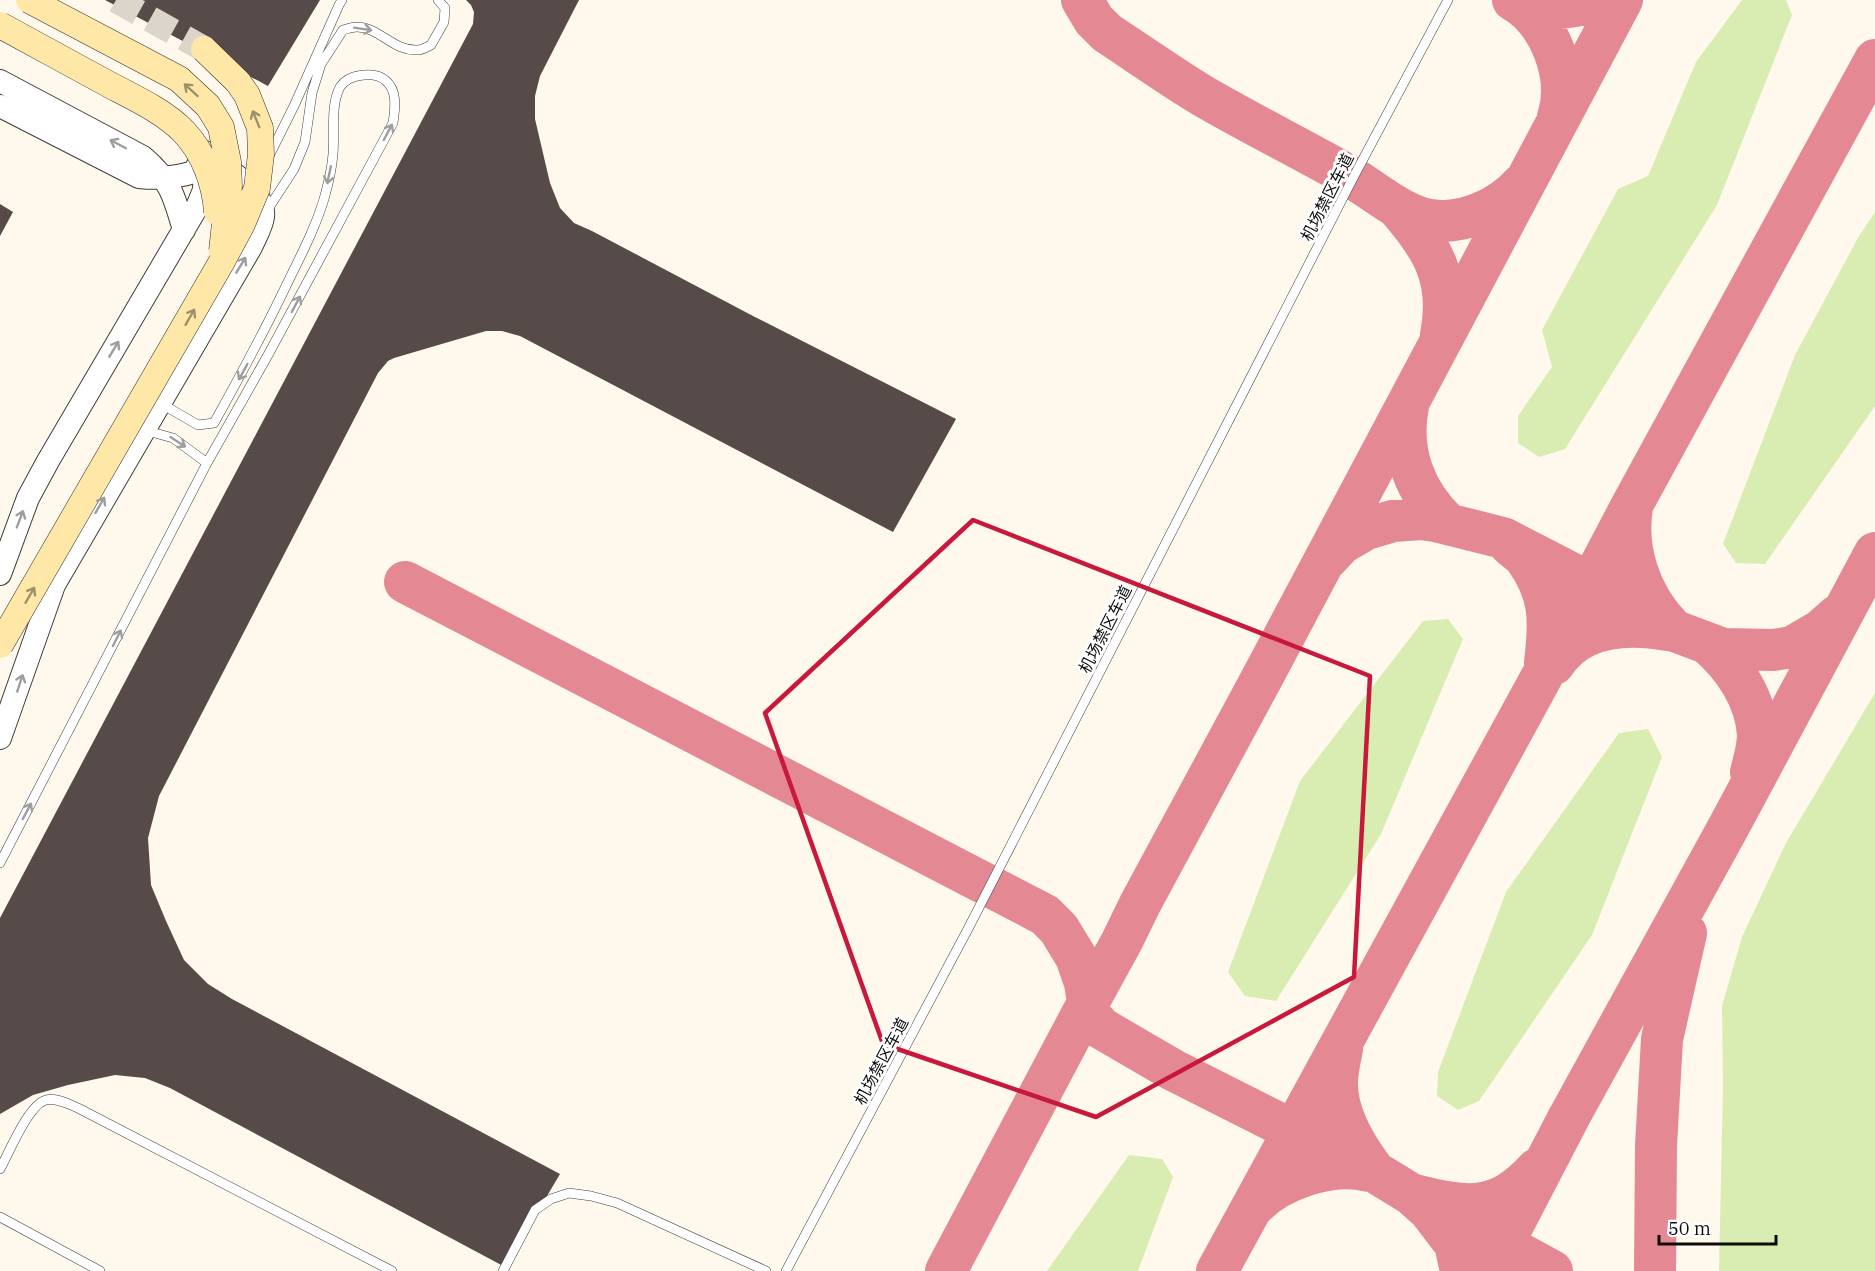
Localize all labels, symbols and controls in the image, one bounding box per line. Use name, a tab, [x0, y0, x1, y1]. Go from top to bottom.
one-way arrow	[352, 24, 372, 35]
one-way arrow	[184, 83, 199, 97]
one-way arrow	[250, 110, 261, 128]
one-way arrow	[382, 124, 394, 141]
one-way arrow	[109, 137, 127, 149]
street label: 机场禁区车道	[1296, 150, 1358, 244]
one-way arrow	[323, 165, 335, 184]
one-way arrow	[235, 257, 247, 274]
one-way arrow	[291, 295, 302, 313]
one-way arrow	[184, 309, 196, 326]
one-way arrow	[109, 341, 121, 358]
one-way arrow	[236, 363, 248, 380]
one-way arrow	[169, 436, 186, 449]
one-way arrow	[94, 497, 106, 514]
one-way arrow	[15, 510, 26, 529]
street label: 机场禁区车道	[1074, 582, 1136, 676]
one-way arrow	[24, 587, 36, 604]
one-way arrow	[111, 630, 123, 647]
one-way arrow	[15, 674, 26, 693]
one-way arrow	[21, 803, 33, 820]
street label: 机场禁区车道	[850, 1014, 912, 1108]
scale bar	[1659, 1208, 1776, 1246]
text: 50 m	[1668, 1217, 1711, 1240]

